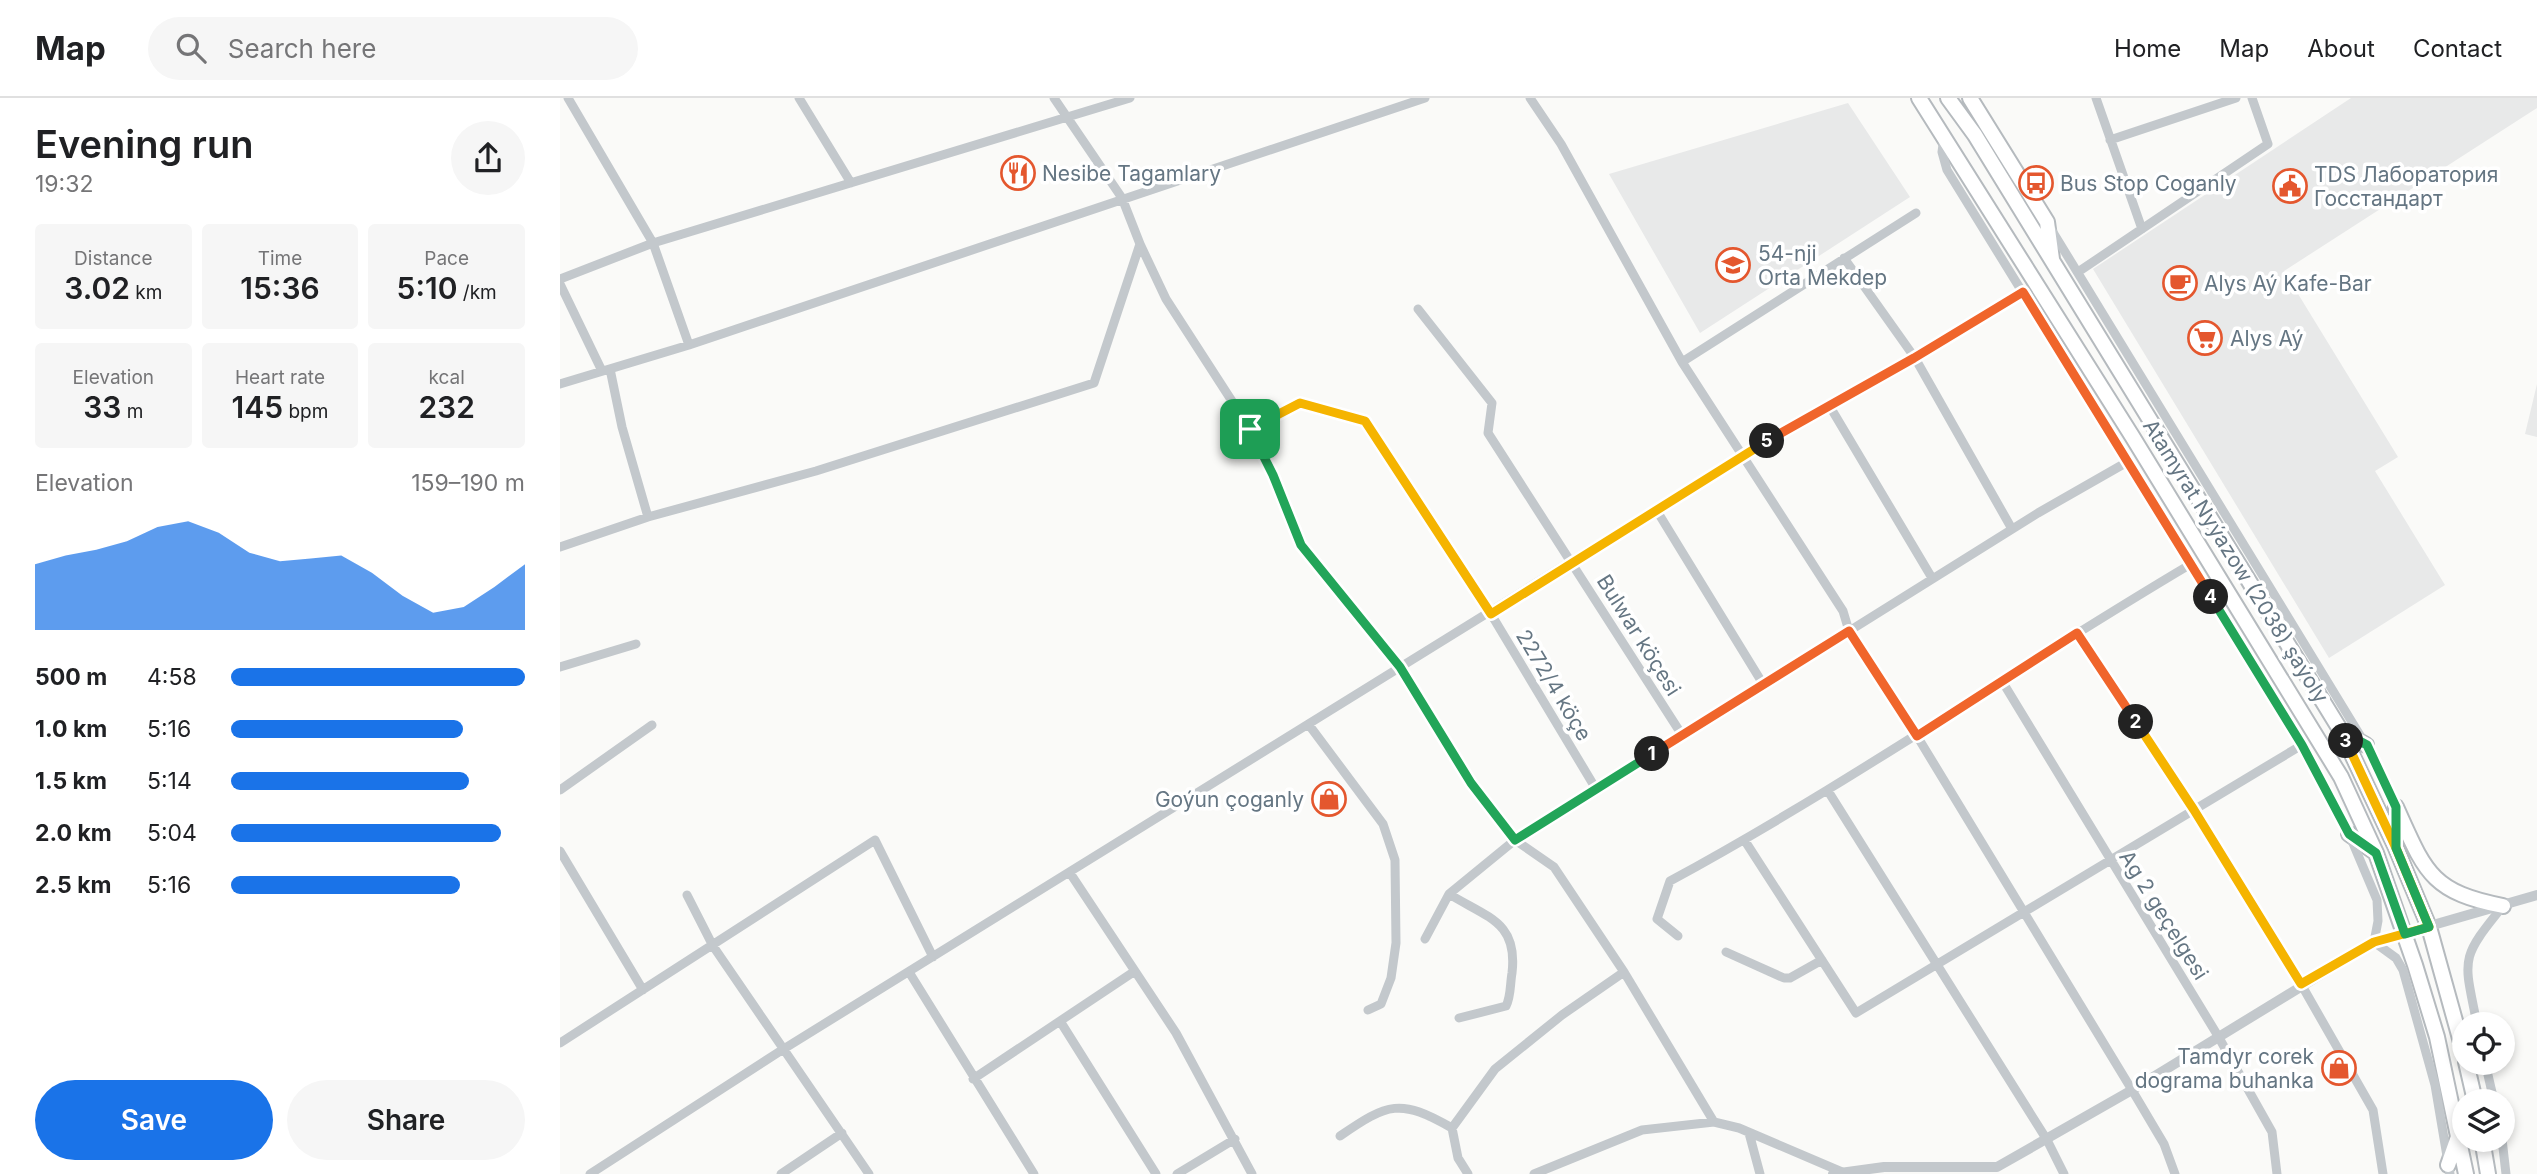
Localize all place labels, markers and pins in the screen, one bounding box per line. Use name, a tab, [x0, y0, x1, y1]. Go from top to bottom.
restaurant icon: Nesibe Tagamlary	[999, 154, 1037, 192]
place label: Nesibe Tagamlary	[1042, 161, 1221, 186]
place label: TDS Лаборатория Госстандарт	[2314, 162, 2498, 211]
bus stop icon: Bus Stop Coganly	[2017, 164, 2055, 202]
public building icon: TDS Лаборатория Госстандарт	[2271, 167, 2309, 205]
place label: Bus Stop Coganly	[2060, 171, 2237, 196]
place label: 54-nji Orta Mekdep	[1758, 241, 1887, 290]
school or university icon: 54-nji Orta Mekdep	[1714, 246, 1752, 284]
cafe icon: Alys Aý Kafe-Bar	[2161, 264, 2199, 302]
place label: Alys Aý Kafe-Bar	[2204, 271, 2372, 296]
supermarket icon: Alys Aý	[2186, 319, 2224, 357]
place label: Alys Aý	[2230, 326, 2304, 351]
pin	[1220, 399, 1280, 459]
pin: 5	[1750, 424, 1784, 458]
pin: 4	[2194, 580, 2228, 614]
pin: 2	[2118, 704, 2154, 740]
pin: 3	[2328, 724, 2363, 758]
pin: 1	[1634, 736, 1670, 772]
shop icon: Goýun çoganly	[1310, 780, 1348, 818]
place label: Goýun çoganly	[1155, 787, 1304, 812]
place label: Tamdyr corek dograma buhanka	[2135, 1044, 2314, 1093]
shop icon: Tamdyr corek dograma buhanka	[2320, 1049, 2358, 1087]

